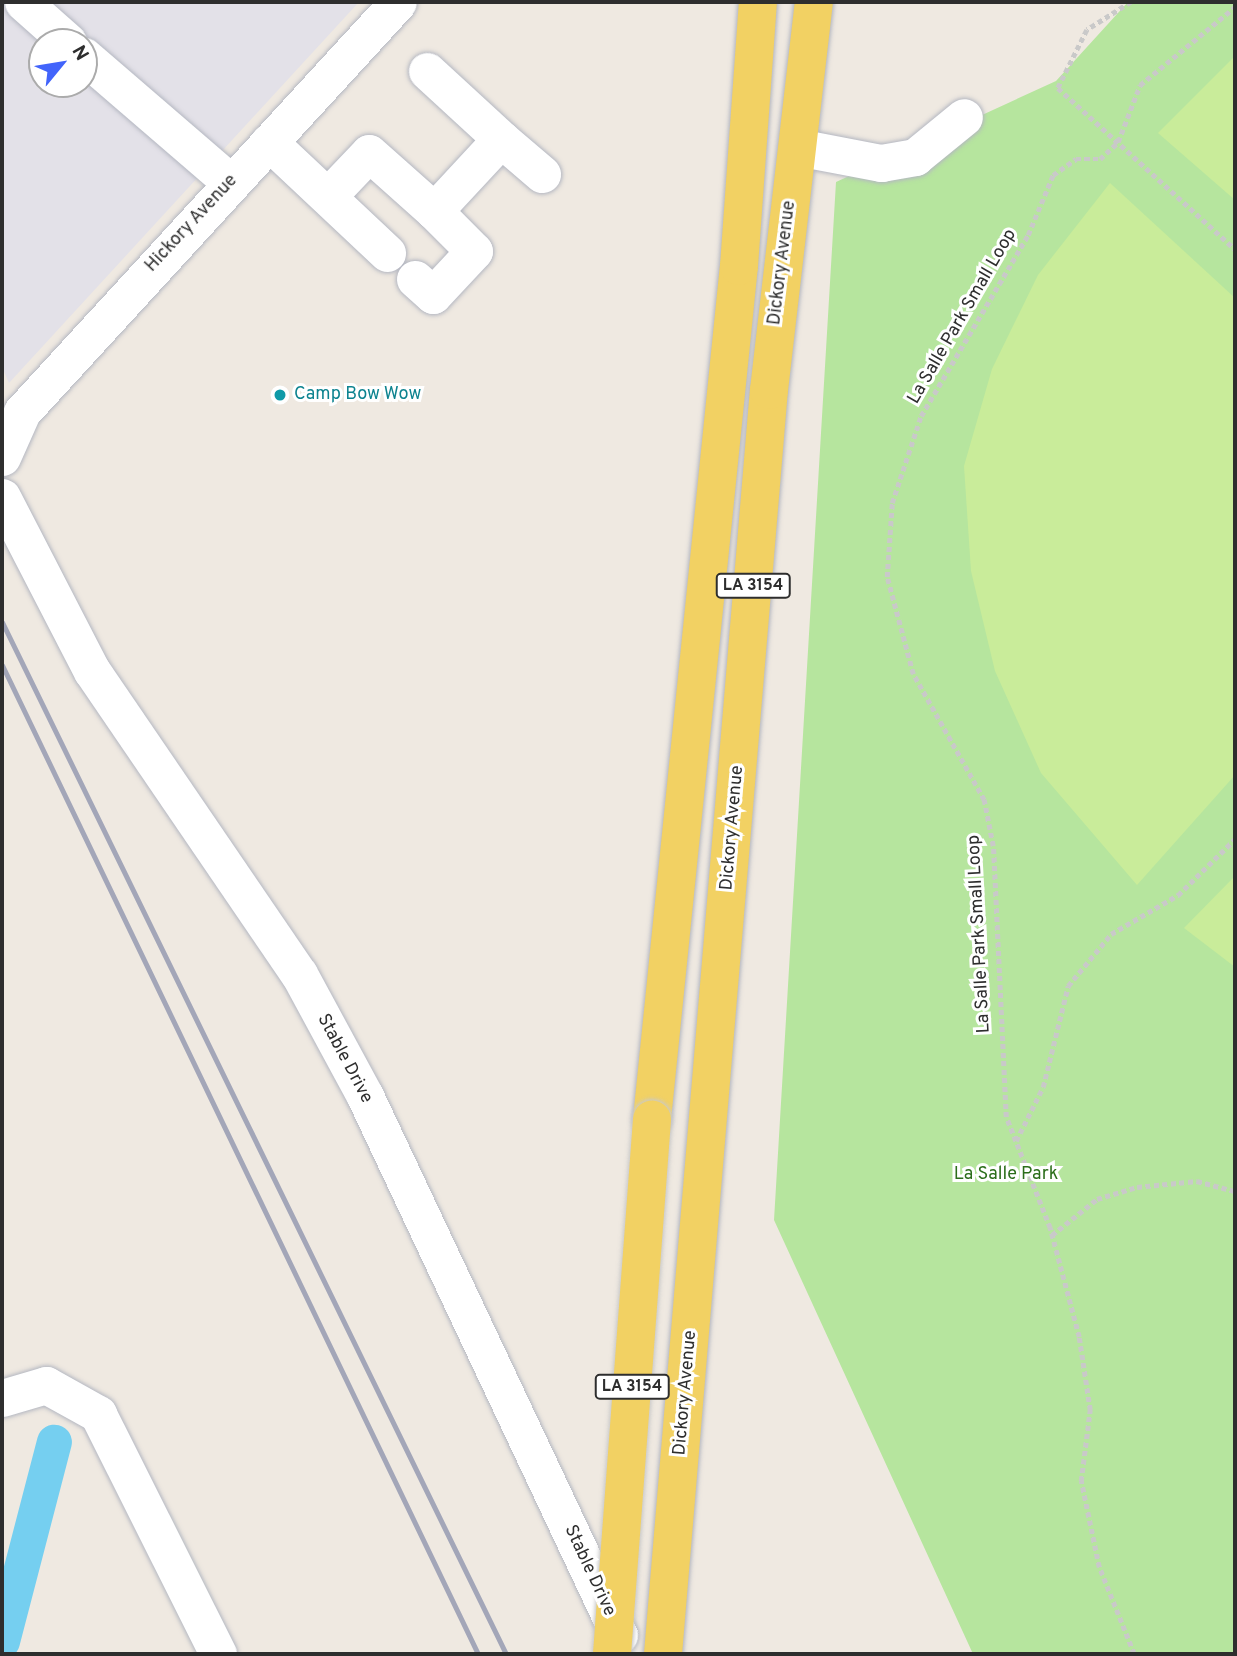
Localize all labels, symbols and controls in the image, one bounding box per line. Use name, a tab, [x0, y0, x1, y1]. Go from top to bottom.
north arrow	[28, 28, 98, 98]
text: N	[66, 42, 93, 65]
street label: Hickory Avenue	[141, 170, 243, 278]
street label: Dickory Avenue	[765, 199, 801, 327]
street label: La Salle Park Small Loop	[904, 226, 1022, 408]
place label: Camp Bow Wow	[294, 384, 422, 406]
marker: Camp Bow Wow	[272, 387, 288, 403]
road number: LA 3154	[714, 573, 792, 598]
street label: Dickory Avenue	[717, 764, 749, 892]
street label: La Salle Park Small Loop	[964, 834, 996, 1034]
street label: Stable Drive	[311, 1011, 377, 1107]
park label: La Salle Park	[954, 1164, 1058, 1186]
street label: Dickory Avenue	[670, 1329, 702, 1457]
road number: LA 3154	[594, 1374, 670, 1400]
street label: Stable Drive	[558, 1522, 620, 1620]

